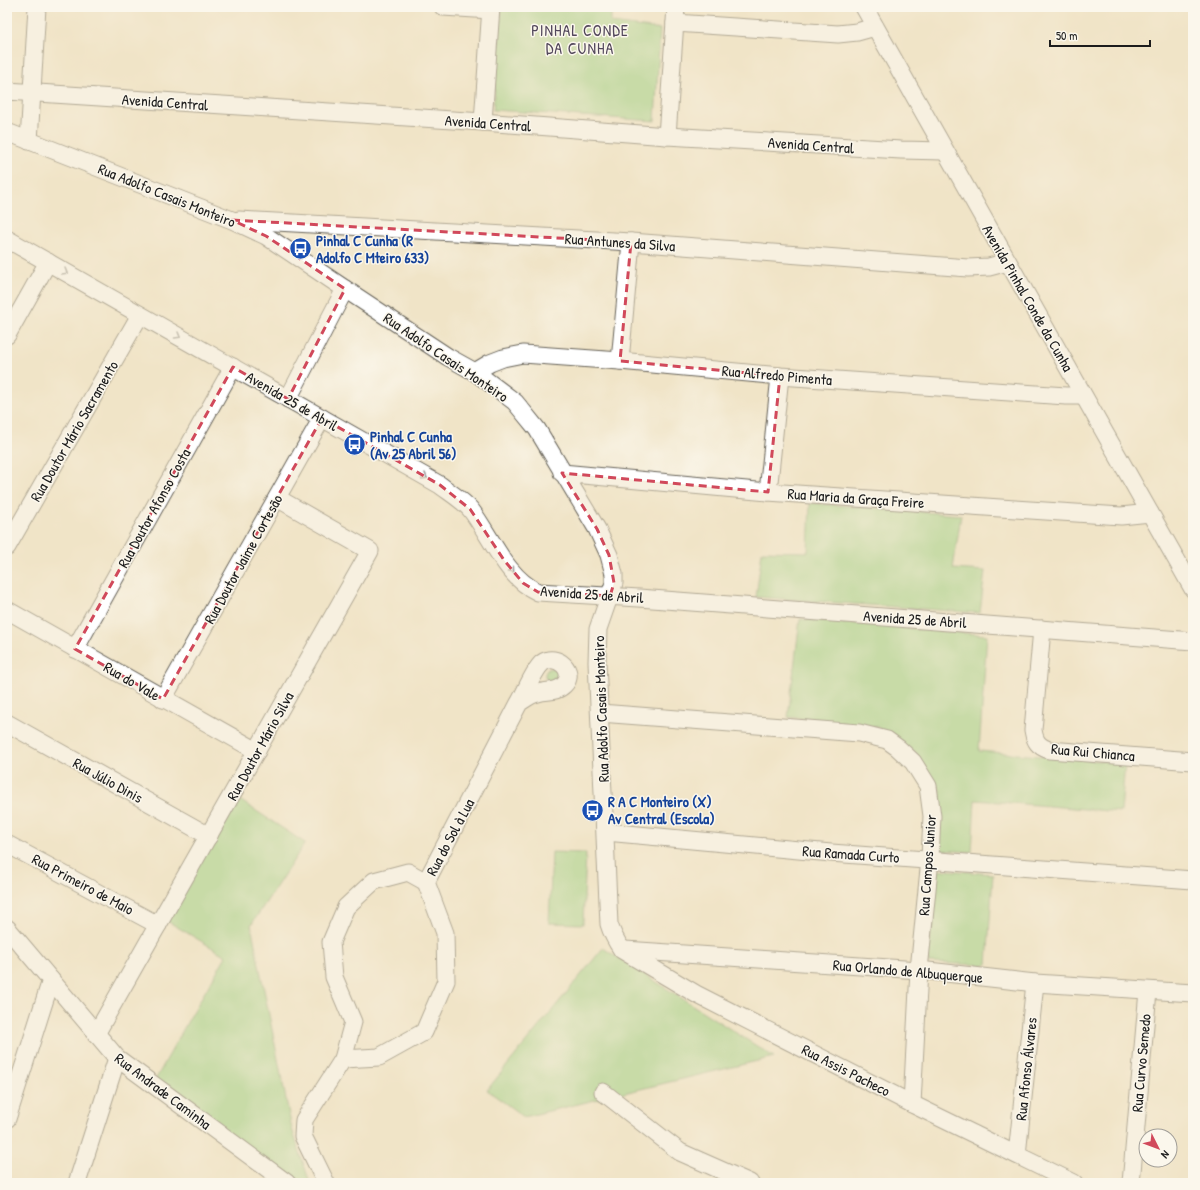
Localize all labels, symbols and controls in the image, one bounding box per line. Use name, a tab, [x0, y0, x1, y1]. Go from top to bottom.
district label: PINHAL CONDE DA CUNHA	[531, 19, 629, 59]
scale bar	[1050, 22, 1150, 48]
text: 50 m	[1056, 27, 1077, 44]
street label: Avenida Central	[121, 89, 209, 115]
street label: Avenida Central	[444, 110, 532, 136]
street label: Avenida Central	[767, 132, 855, 158]
street label: Rua Adolfo Casais Monteiro	[95, 158, 239, 232]
street label: Avenida Pinhal Conde da Cunha	[977, 221, 1079, 375]
street label: Rua Antunes da Silva	[564, 228, 676, 256]
place label: Pinhal C Cunha (R Adolfo C Mteiro 633)	[316, 230, 429, 268]
bus stop icon: Pinhal C Cunha (R Adolfo C Mteiro 633)	[287, 236, 313, 262]
one-way arrow	[61, 268, 68, 275]
street label: Rua Adolfo Casais Monteiro	[379, 307, 513, 407]
one-way arrow	[174, 332, 181, 339]
street label: Rua Doutor Mário Sacramento	[25, 357, 123, 505]
street label: Rua Alfredo Pimenta	[721, 360, 833, 390]
street label: Avenida 25 de Abril	[242, 366, 342, 436]
place label: Pinhal C Cunha (Av 25 Abril 56)	[370, 426, 456, 464]
bus stop icon: Pinhal C Cunha (Av 25 Abril 56)	[341, 432, 367, 458]
street label: Rua Doutor Afonso Costa	[112, 444, 196, 572]
one-way arrow	[421, 472, 428, 479]
street label: Rua Maria da Graça Freire	[787, 483, 925, 513]
street label: Rua Doutor Jaime Cortesão	[199, 490, 287, 628]
one-way arrow	[508, 566, 515, 573]
street label: Avenida 25 de Abril	[540, 580, 644, 608]
street label: Avenida 25 de Abril	[863, 605, 967, 633]
street label: Rua Adolfo Casais Monteiro	[588, 635, 614, 783]
street label: Rua do Vale	[100, 656, 164, 706]
street label: Rua Doutor Mário Silva	[221, 688, 299, 804]
street label: Rua Rui Chianca	[1050, 738, 1136, 766]
street label: Rua Júlio Dinis	[69, 752, 147, 808]
place label: R A C Monteiro (X) Av Central (Escola)	[608, 791, 715, 829]
street label: Rua do Sol à Lua	[421, 795, 479, 879]
bus stop icon: R A C Monteiro (X) Av Central (Escola)	[580, 797, 606, 823]
street label: Rua Campos Junior	[913, 813, 941, 916]
street label: Rua Ramada Curto	[802, 840, 900, 868]
street label: Rua Primeiro de Maio	[28, 848, 138, 920]
street label: Rua Orlando de Albuquerque	[832, 954, 984, 988]
street label: Rua Curvo Semedo	[1126, 1013, 1156, 1113]
street label: Rua Afonso Álvares	[1010, 1016, 1042, 1122]
street label: Rua Assis Pacheco	[798, 1039, 894, 1101]
street label: Rua Andrade Caminha	[111, 1048, 216, 1134]
north arrow	[1138, 1128, 1178, 1168]
text: N	[1158, 1148, 1173, 1162]

